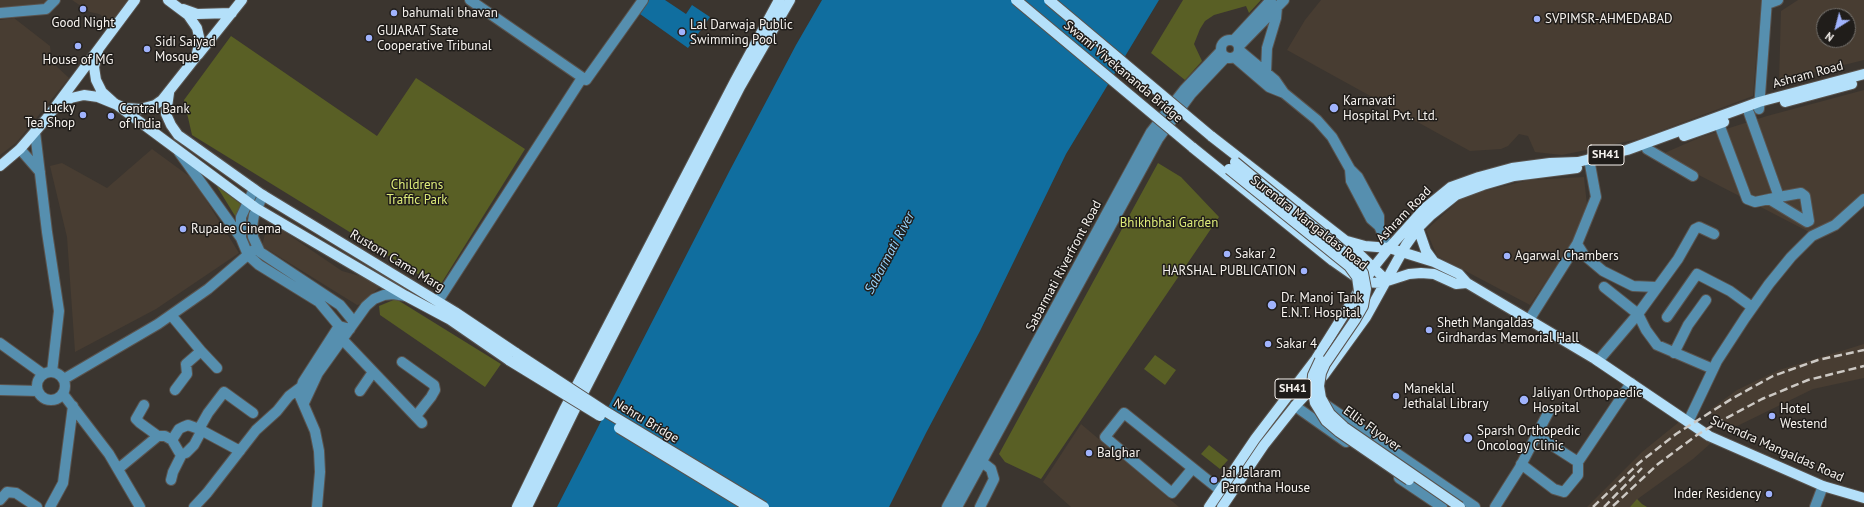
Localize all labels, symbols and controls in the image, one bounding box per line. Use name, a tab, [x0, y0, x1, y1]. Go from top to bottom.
marker: Good Night	[78, 4, 88, 14]
place label: bahumali bhavan	[402, 5, 498, 21]
marker: bahumali bhavan	[389, 8, 399, 18]
north arrow	[1816, 8, 1856, 48]
place label: SVPIMSR-AHMEDABAD	[1545, 11, 1672, 27]
marker: SVPIMSR-AHMEDABAD	[1532, 14, 1542, 24]
place label: Good Night	[51, 15, 115, 31]
place label: Lal Darwaja Public Swimming Pool	[690, 17, 793, 48]
street label: Swami Vivekananda Bridge	[1060, 18, 1186, 126]
place label: GUJARAT State Cooperative Tribunal	[377, 23, 492, 54]
marker: Lal Darwaja Public Swimming Pool	[677, 27, 687, 37]
text: N	[1822, 29, 1837, 45]
marker: GUJARAT State Cooperative Tribunal	[364, 33, 374, 43]
place label: Sidi Saiyad Mosque	[155, 34, 216, 65]
marker: House of MG	[73, 41, 83, 51]
marker: Sidi Saiyad Mosque	[142, 44, 152, 54]
place label: House of MG	[43, 52, 113, 68]
street label: Ashram Road	[1771, 58, 1845, 92]
place label: Karnavati Hospital Pvt. Ltd.	[1343, 93, 1438, 124]
place label: Lucky Tea Shop	[25, 100, 75, 131]
place label: Central Bank of India	[119, 101, 190, 132]
marker: Karnavati Hospital Pvt. Ltd.	[1328, 102, 1340, 114]
marker: Lucky Tea Shop	[78, 110, 88, 120]
marker: Central Bank of India	[106, 111, 116, 121]
road number: SH41	[1588, 145, 1624, 165]
street label: Surendra Mangaldas Road	[1247, 172, 1371, 274]
park label: Childrens Traffic Park	[386, 177, 448, 208]
street label: Ashram Road	[1373, 183, 1435, 247]
street label: Sabarmati Riverfront Road	[1023, 198, 1105, 334]
water label: Sabarmati River	[861, 209, 919, 297]
park label: Bhikhbhai Garden	[1120, 215, 1218, 231]
place label: Rupalee Cinema	[191, 221, 281, 237]
marker: Rupalee Cinema	[178, 224, 188, 234]
street label: Rustom Cama Marg	[347, 227, 447, 295]
place label: Sakar 2	[1235, 246, 1276, 262]
place label: Agarwal Chambers	[1515, 248, 1619, 264]
marker: Sakar 2	[1222, 249, 1232, 259]
marker: Agarwal Chambers	[1502, 251, 1512, 261]
place label: HARSHAL PUBLICATION	[1162, 263, 1296, 279]
marker: HARSHAL PUBLICATION	[1299, 266, 1309, 276]
place label: Dr. Manoj Tank E.N.T. Hospital	[1281, 290, 1363, 321]
marker: Dr. Manoj Tank E.N.T. Hospital	[1266, 299, 1278, 311]
place label: Sheth Mangaldas Girdhardas Memorial Hall	[1437, 315, 1579, 346]
marker: Sheth Mangaldas Girdhardas Memorial Hall	[1424, 325, 1434, 335]
place label: Sakar 4	[1276, 336, 1317, 352]
marker: Sakar 4	[1263, 339, 1273, 349]
road number: SH41	[1275, 379, 1311, 399]
place label: Maneklal Jethalal Library	[1404, 381, 1488, 412]
place label: Jaliyan Orthopaedic Hospital	[1533, 385, 1642, 416]
marker: Maneklal Jethalal Library	[1391, 391, 1401, 401]
marker: Jaliyan Orthopaedic Hospital	[1518, 394, 1530, 406]
street label: Nehru Bridge	[611, 395, 681, 447]
place label: Hotel Westend	[1780, 401, 1827, 432]
street label: Ellis Flyover	[1340, 403, 1404, 455]
marker: Hotel Westend	[1767, 411, 1777, 421]
street label: Surendra Mangaldas Road	[1708, 413, 1846, 485]
place label: Sparsh Orthopedic Oncology Clinic	[1477, 423, 1580, 454]
marker: Sparsh Orthopedic Oncology Clinic	[1462, 432, 1474, 444]
place label: Balghar	[1097, 445, 1140, 461]
marker: Balghar	[1084, 448, 1094, 458]
place label: Jai Jalaram Parontha House	[1222, 465, 1310, 496]
marker: Jai Jalaram Parontha House	[1209, 475, 1219, 485]
place label: Inder Residency	[1673, 486, 1761, 502]
marker: Inder Residency	[1764, 489, 1774, 499]

